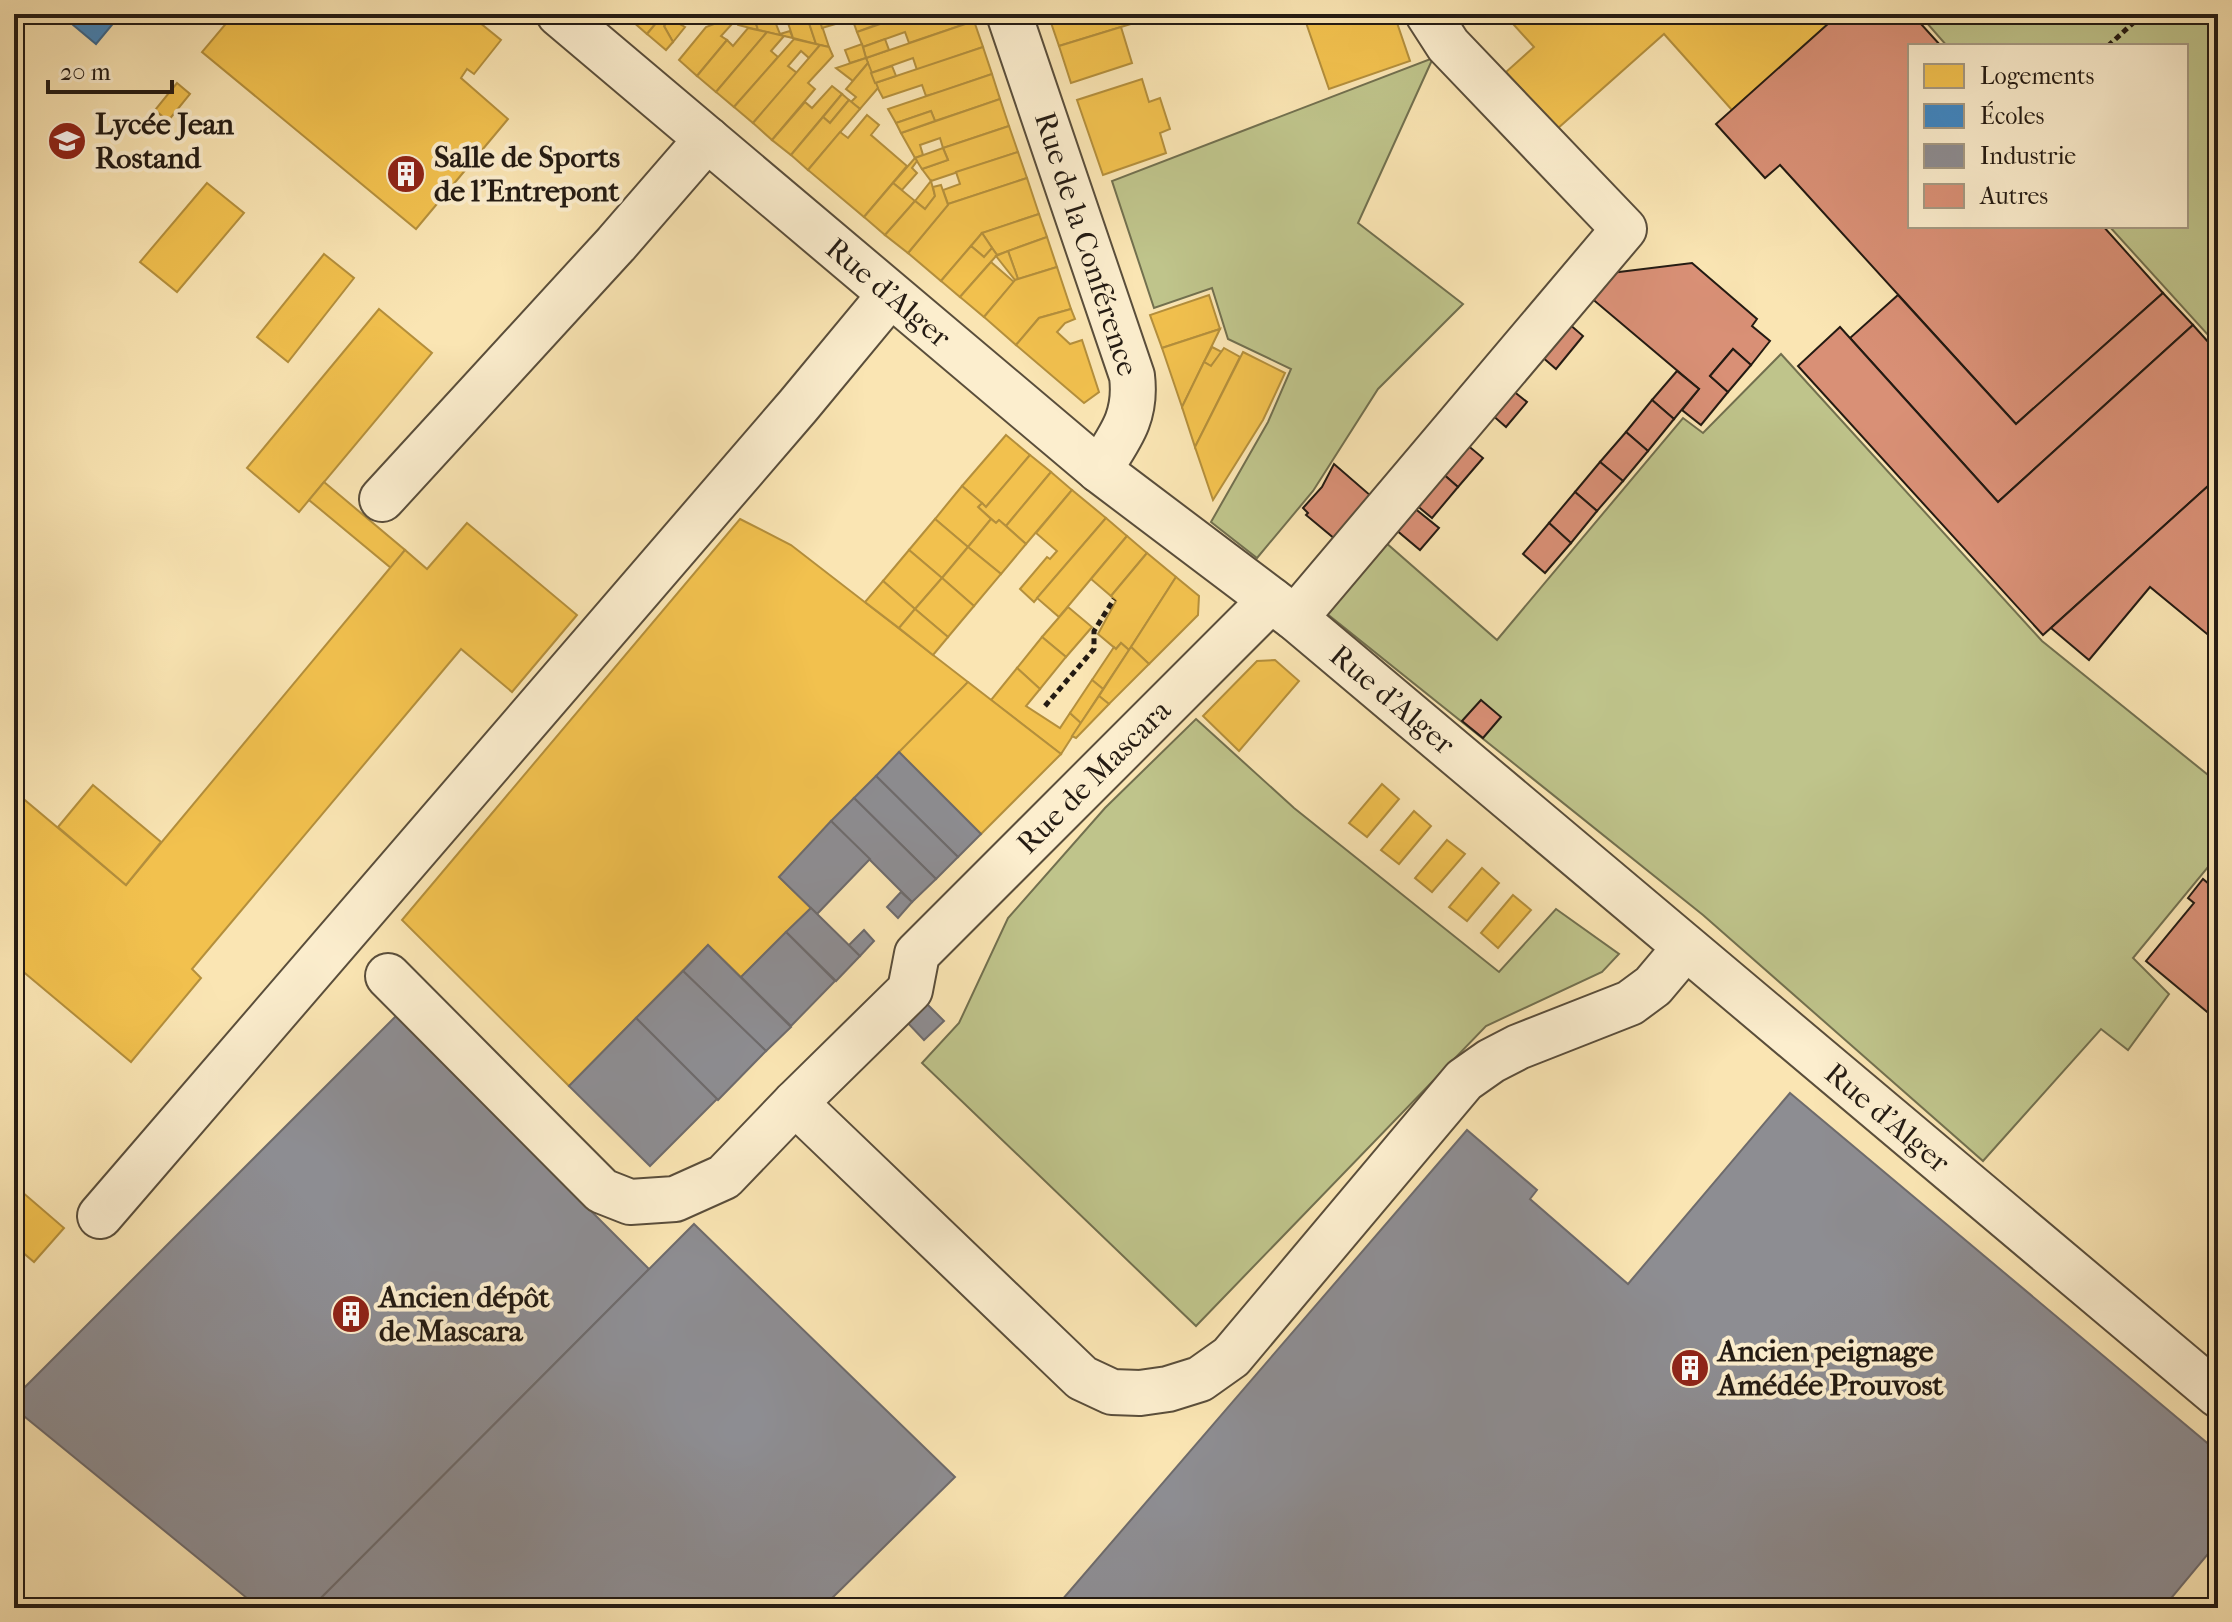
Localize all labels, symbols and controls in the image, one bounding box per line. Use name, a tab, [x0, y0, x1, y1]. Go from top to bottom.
scale bar	[48, 44, 172, 94]
legend	[1908, 44, 2188, 228]
text: 20 m	[60, 58, 111, 86]
text: Logements	[1980, 62, 2095, 90]
text: Écoles	[1980, 101, 2045, 130]
place label: Lycée Jean Rostand	[95, 107, 235, 176]
street label: Rue de la Conférence	[1027, 108, 1145, 380]
school or university icon: Lycée Jean Rostand	[46, 120, 88, 162]
place label: Salle de Sports de l'Entrepont	[434, 140, 620, 209]
text: Industrie	[1980, 142, 2076, 170]
building icon: Salle de Sports de l'Entrepont	[385, 153, 427, 195]
text: Autres	[1979, 182, 2048, 210]
street label: Rue d'Alger	[818, 231, 958, 355]
street label: Rue d'Alger	[1322, 638, 1462, 762]
street label: Rue de Mascara	[1010, 692, 1179, 861]
street label: Rue d'Alger	[1817, 1056, 1957, 1180]
place label: Ancien dépôt de Mascara	[377, 1280, 550, 1349]
building icon: Ancien dépôt de Mascara	[330, 1293, 372, 1335]
place label: Ancien peignage Amédée Prouvost	[1716, 1334, 1944, 1403]
building icon: Ancien peignage Amédée Prouvost	[1669, 1347, 1711, 1389]

